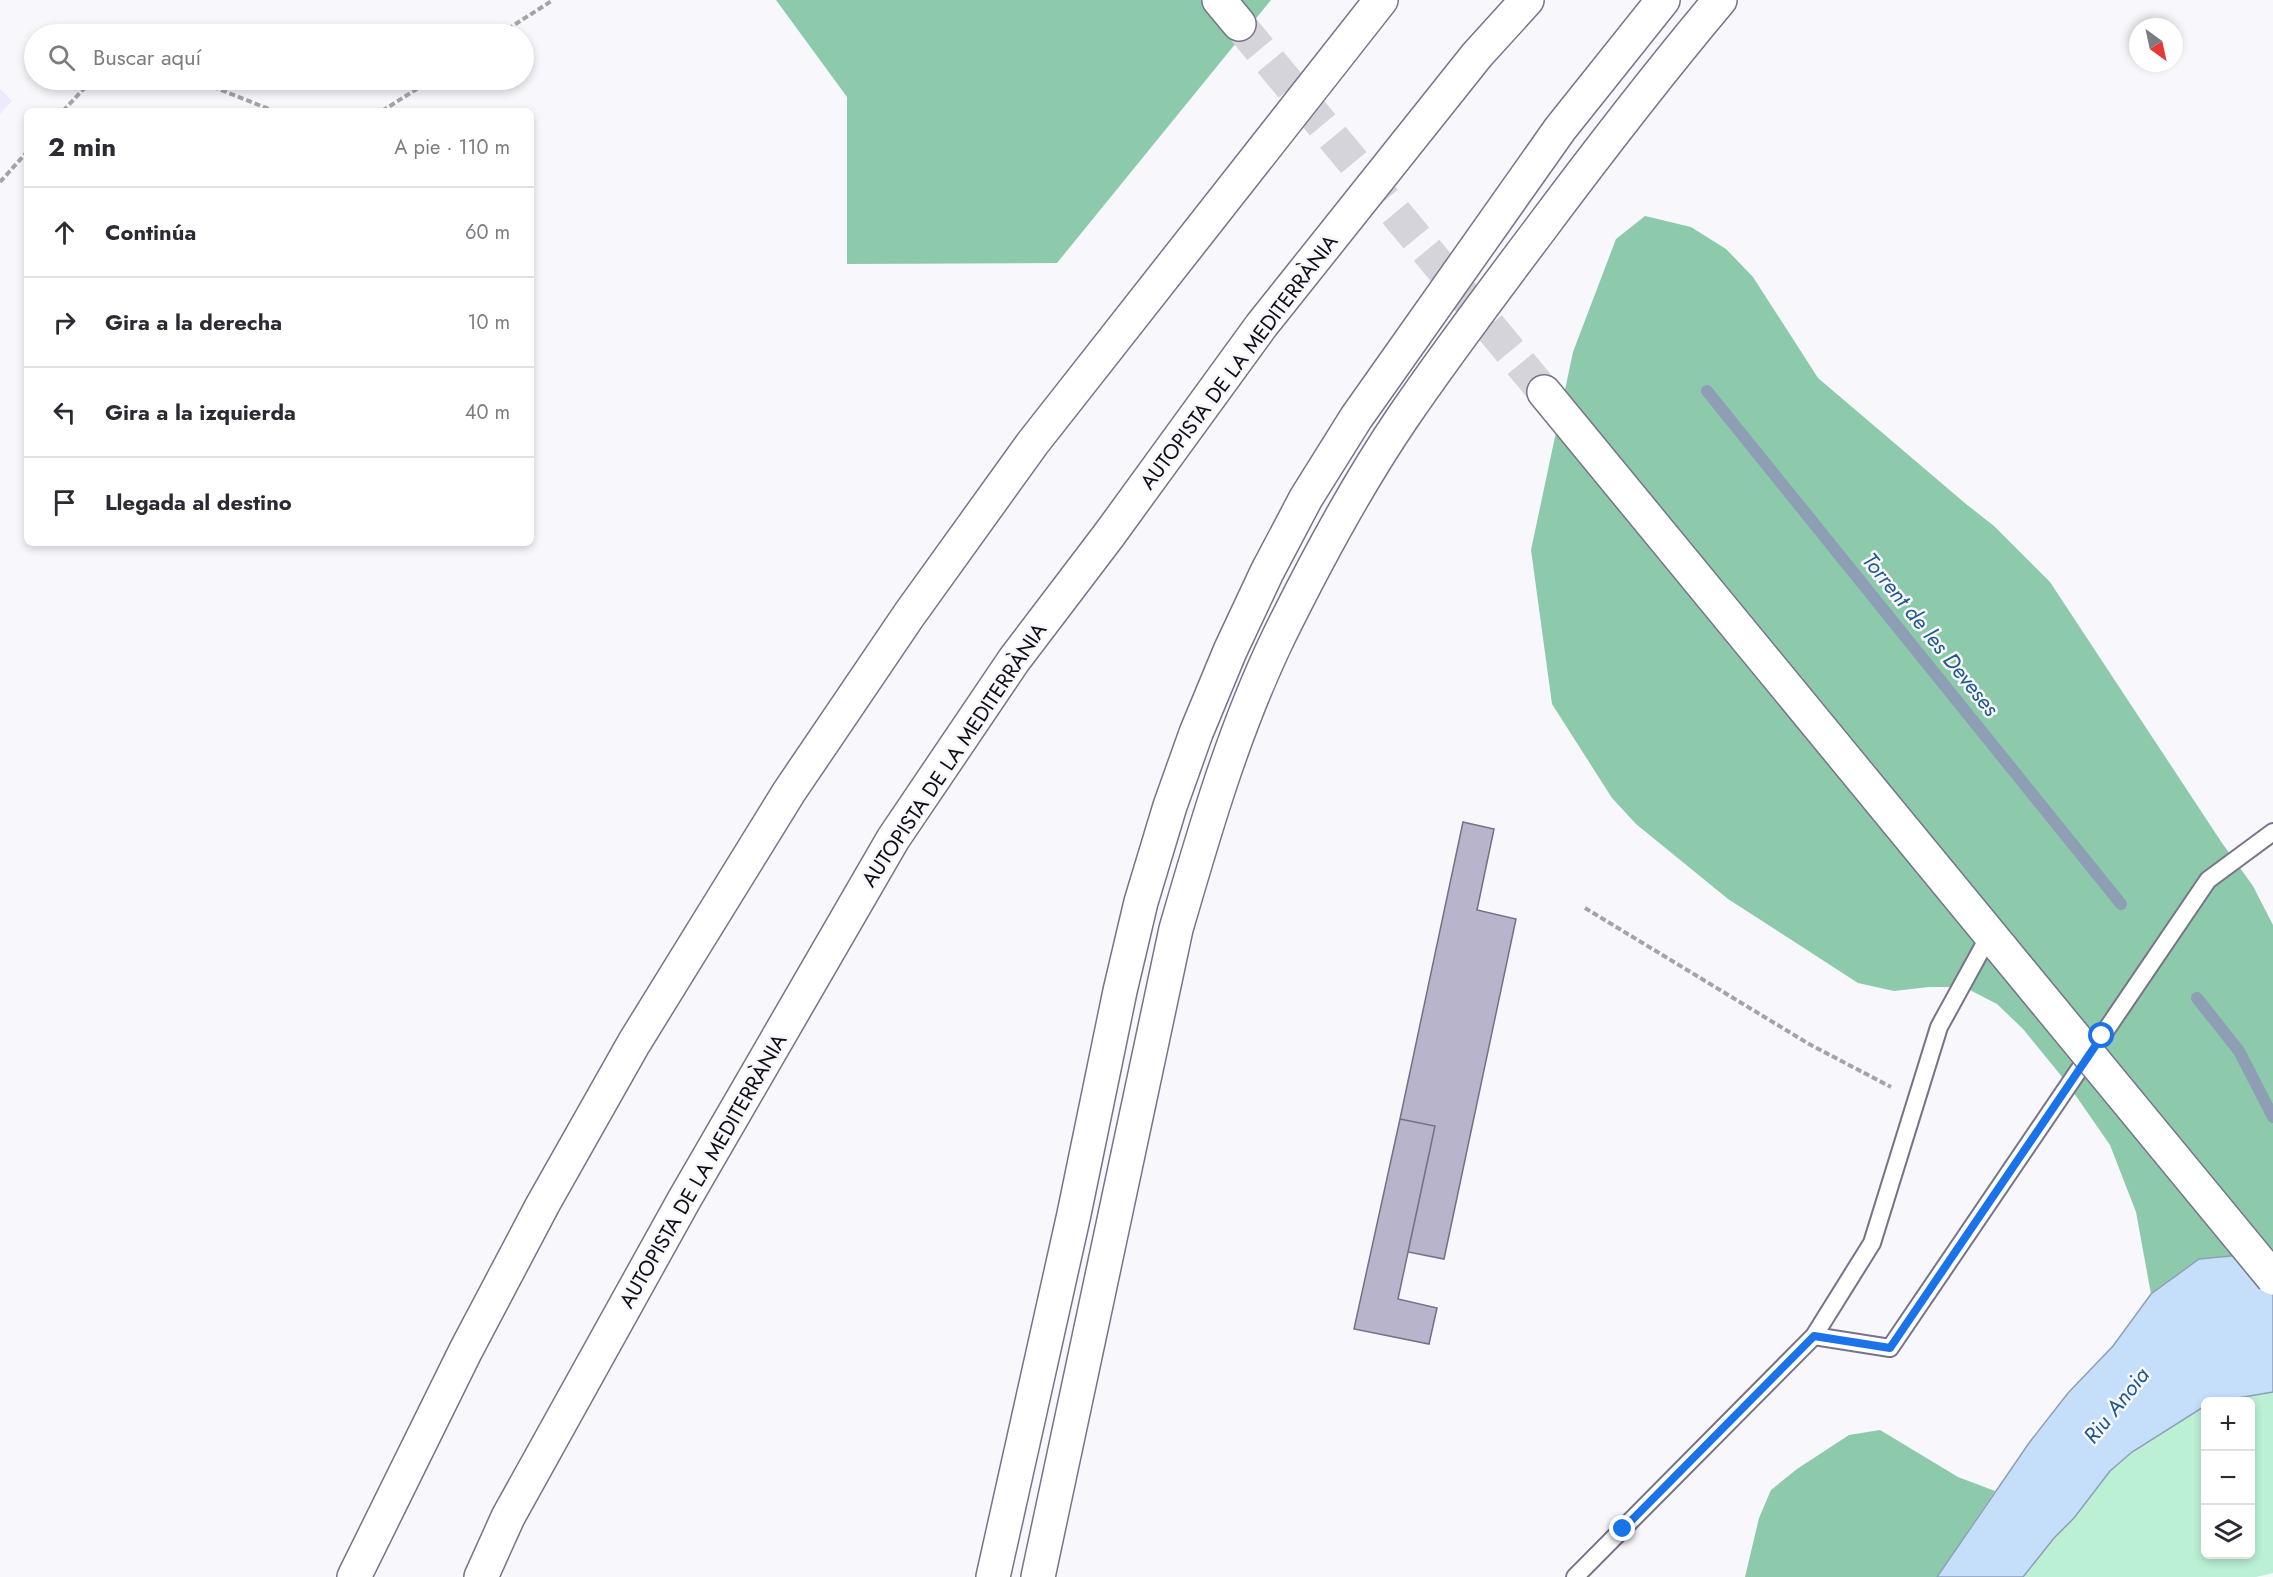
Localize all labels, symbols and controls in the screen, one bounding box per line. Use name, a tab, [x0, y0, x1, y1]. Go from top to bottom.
north arrow	[2129, 18, 2183, 72]
search box	[24, 24, 534, 90]
icon: search	[45, 41, 78, 74]
text: Buscar aquí	[93, 41, 201, 73]
text: 2 min	[48, 128, 116, 166]
text: A pie · 110 m	[394, 133, 510, 162]
icon: ahead	[48, 216, 81, 249]
text: Continúa	[105, 216, 196, 248]
text: 60 m	[465, 218, 510, 247]
street label: AUTOPISTA DE LA MEDITERRÀNIA	[1133, 228, 1345, 496]
icon: right	[48, 306, 81, 339]
text: Gira a la derecha	[105, 306, 282, 338]
text: 10 m	[467, 308, 510, 337]
icon: left	[48, 396, 81, 429]
text: Gira a la izquierda	[105, 396, 296, 428]
text: 40 m	[465, 398, 510, 427]
icon: arrive	[48, 486, 81, 519]
text: Llegada al destino	[105, 486, 292, 518]
water label: Torrent de les Deveses	[1855, 545, 2007, 723]
street label: AUTOPISTA DE LA MEDITERRÀNIA	[854, 617, 1054, 893]
route start	[2088, 1022, 2114, 1048]
street label: AUTOPISTA DE LA MEDITERRÀNIA	[612, 1028, 794, 1314]
water label: Riu Anoia	[2075, 1360, 2157, 1450]
map controls	[2201, 1397, 2255, 1559]
button: +	[2201, 1397, 2255, 1451]
button: −	[2201, 1451, 2255, 1505]
button: layers	[2201, 1505, 2255, 1559]
route end	[1609, 1515, 1635, 1541]

